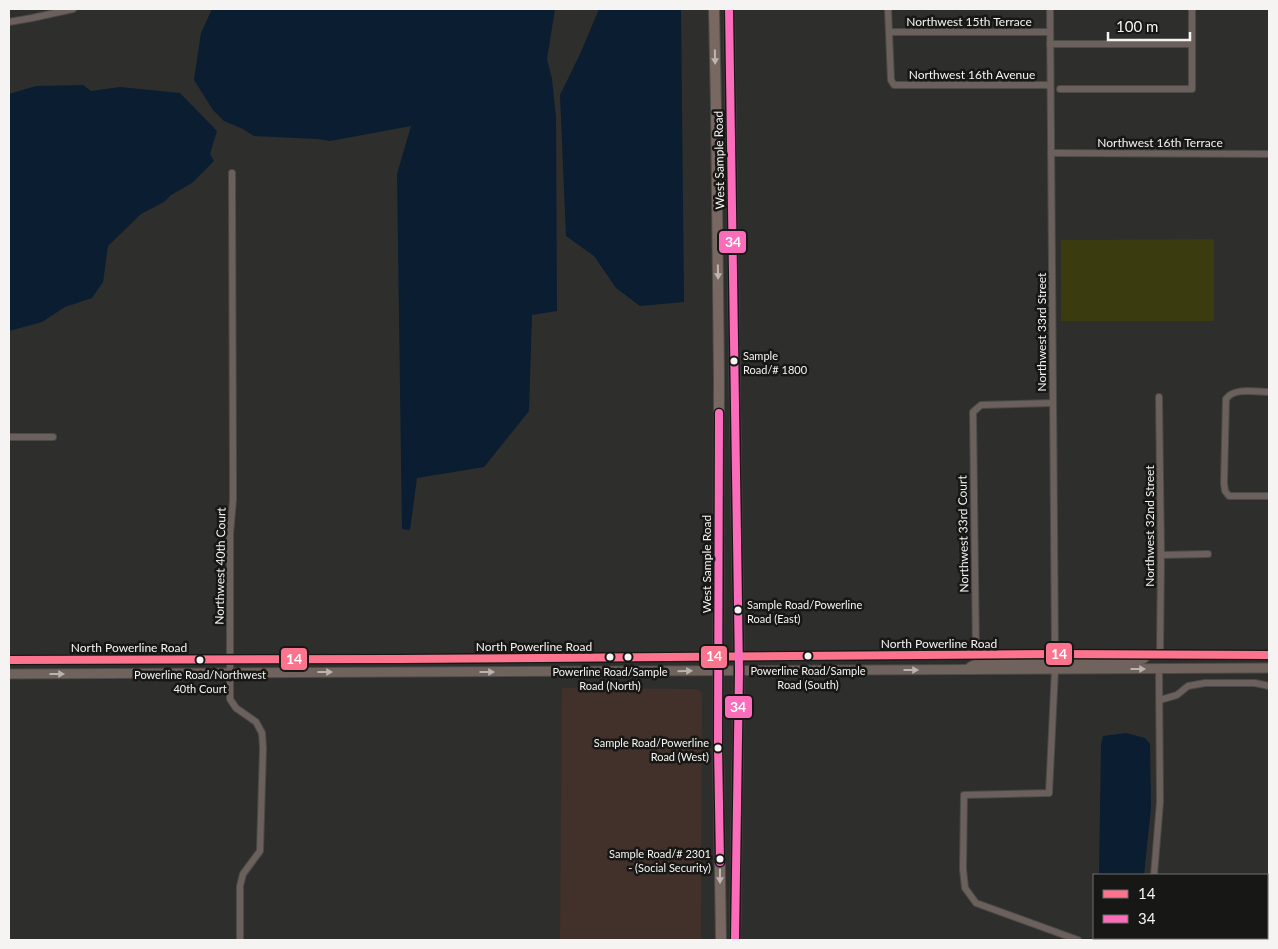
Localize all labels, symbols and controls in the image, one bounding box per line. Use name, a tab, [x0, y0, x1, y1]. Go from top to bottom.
scale bar	[1108, 10, 1190, 42]
street label: Northwest 15th Terrace	[906, 14, 1032, 29]
text: 100 m	[1116, 17, 1158, 35]
one-way arrow	[711, 50, 719, 66]
street label: Northwest 16th Avenue	[909, 67, 1035, 82]
street label: West Sample Road	[711, 111, 727, 209]
street label: Northwest 16th Terrace	[1097, 135, 1223, 150]
line badge: 34	[718, 230, 747, 254]
text: 34	[725, 233, 741, 250]
one-way arrow	[714, 265, 722, 281]
street label: Northwest 33rd Street	[1034, 272, 1049, 391]
place label: Sample Road/# 1800	[743, 349, 808, 376]
marker: Sample Road/# 1800	[729, 356, 739, 366]
street label: Northwest 32nd Street	[1142, 465, 1157, 587]
street label: Northwest 33rd Court	[954, 475, 972, 593]
street label: Northwest 40th Court	[211, 506, 229, 625]
street label: West Sample Road	[699, 515, 714, 613]
place label: Sample Road/Powerline Road (East)	[747, 598, 862, 625]
marker: Sample Road/Powerline Road (East)	[733, 605, 743, 615]
street label: North Powerline Road	[881, 636, 997, 651]
street label: North Powerline Road	[476, 639, 592, 654]
street label: North Powerline Road	[71, 640, 187, 655]
line badge: 14	[1045, 642, 1073, 666]
line badge: 14	[700, 645, 728, 669]
text: 14	[1051, 645, 1067, 662]
line badge: 14	[280, 647, 308, 671]
text: 14	[706, 647, 722, 664]
text: 14	[286, 650, 302, 667]
marker: Powerline Road/Sample Road (South)	[803, 651, 813, 661]
marker: Powerline Road/Sample Road (North)	[605, 652, 615, 662]
unlabelled marker	[623, 652, 633, 662]
marker: Powerline Road/Northwest 40th Court	[195, 655, 205, 665]
place label: Powerline Road/Sample Road (South)	[750, 664, 866, 691]
place label: Powerline Road/Sample Road (North)	[552, 665, 668, 692]
one-way arrow	[1131, 665, 1147, 673]
one-way arrow	[903, 666, 919, 674]
one-way arrow	[677, 667, 693, 675]
place label: Powerline Road/Northwest 40th Court	[134, 668, 266, 695]
one-way arrow	[317, 668, 333, 676]
one-way arrow	[480, 668, 496, 676]
one-way arrow	[50, 670, 66, 678]
line badge: 34	[724, 695, 753, 719]
text: 34	[730, 698, 746, 715]
place label: Sample Road/Powerline Road (West)	[594, 736, 709, 763]
marker: Sample Road/Powerline Road (West)	[713, 743, 723, 753]
place label: Sample Road/# 2301 - (Social Security)	[609, 847, 711, 874]
marker: Sample Road/# 2301 - (Social Security)	[715, 854, 725, 864]
one-way arrow	[716, 868, 724, 884]
legend	[1093, 874, 1268, 939]
text: 14	[1138, 884, 1156, 902]
text: 34	[1138, 909, 1156, 927]

